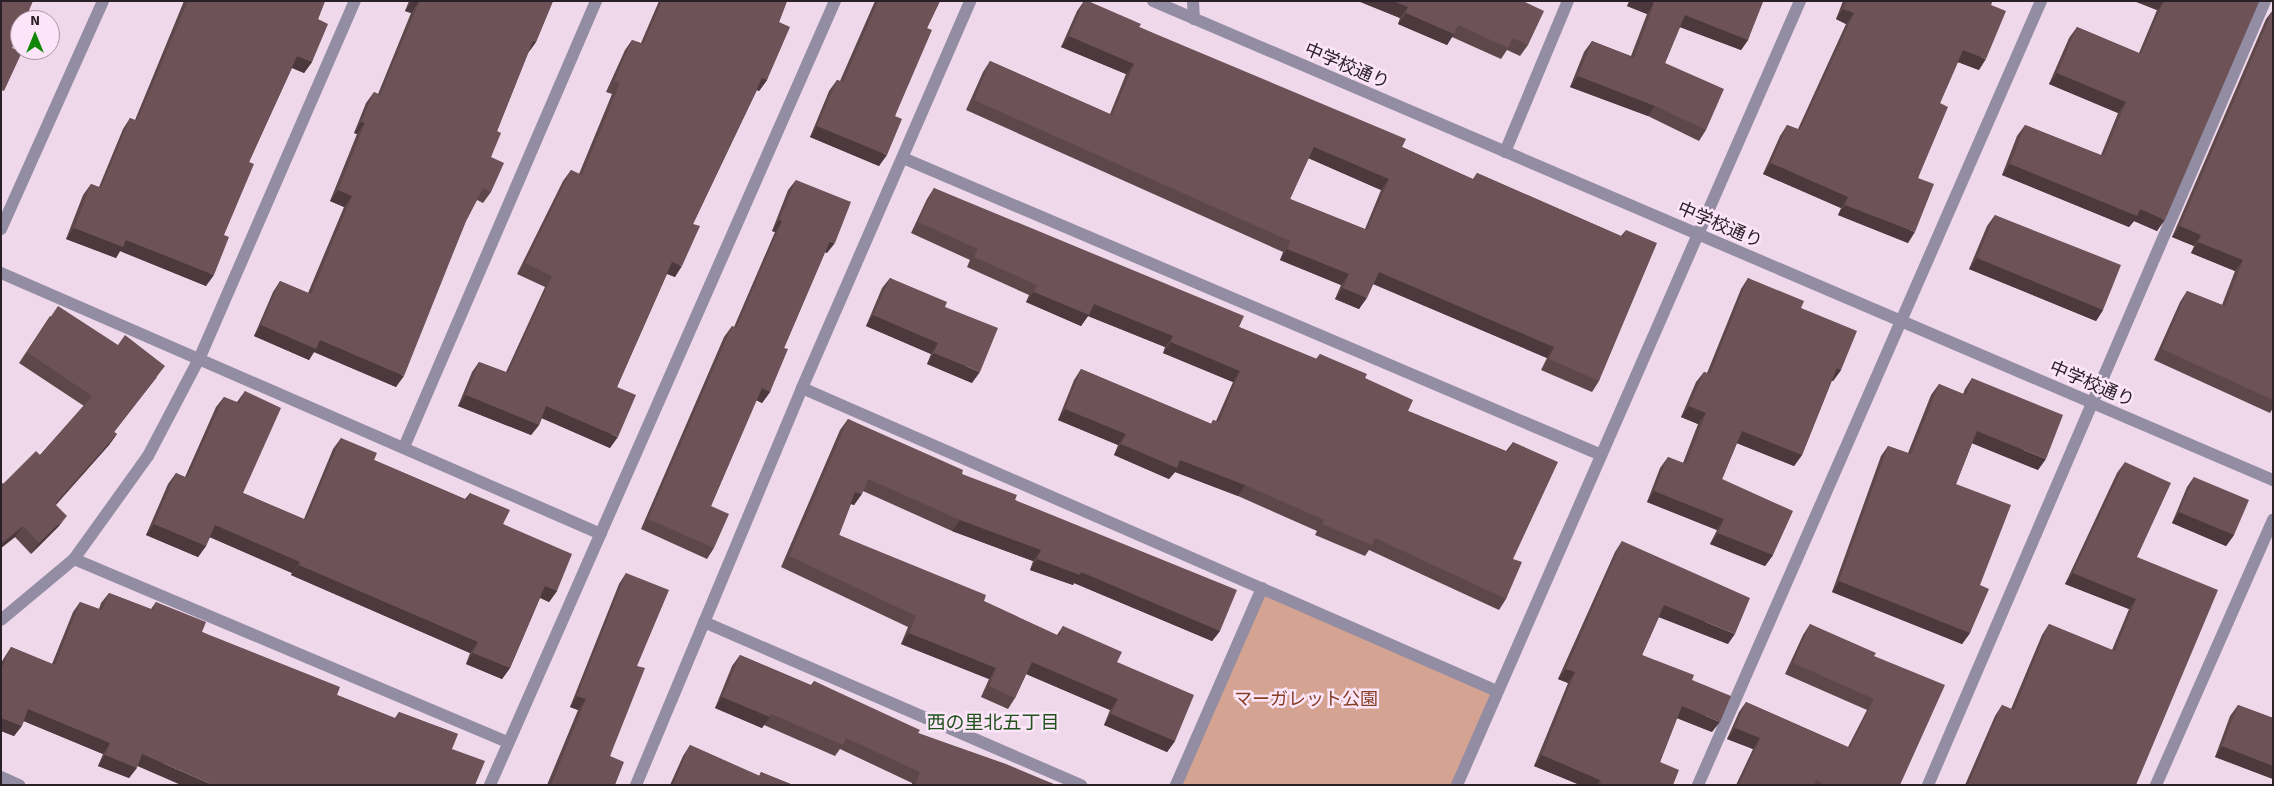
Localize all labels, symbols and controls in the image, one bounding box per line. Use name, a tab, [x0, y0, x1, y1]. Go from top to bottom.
north arrow	[10, 10, 60, 60]
text: N	[30, 12, 40, 29]
street label: 中学校通り	[1301, 38, 1393, 94]
street label: 中学校通り	[1674, 197, 1766, 253]
street label: 中学校通り	[2046, 356, 2138, 412]
park label: マーガレット公園	[1234, 688, 1378, 710]
district label: 西の里北五丁目	[927, 713, 1059, 735]

